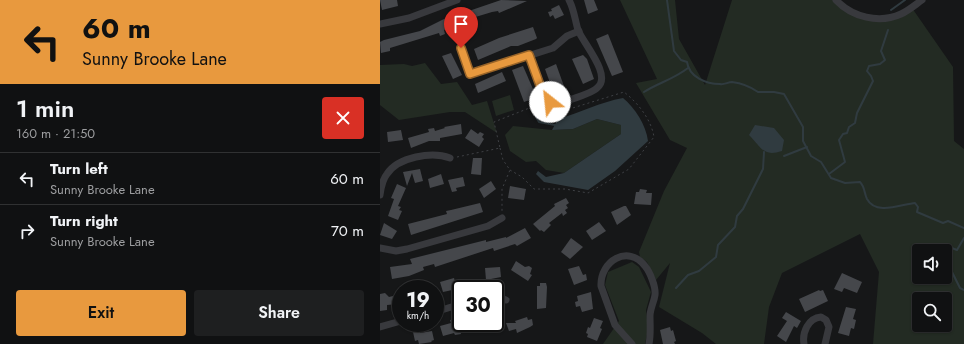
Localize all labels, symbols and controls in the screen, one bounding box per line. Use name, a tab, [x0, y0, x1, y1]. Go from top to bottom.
pin	[444, 7.0, 478, 48]
text: 60 m	[82, 8, 151, 49]
icon: arrive	[450, 13, 472, 35]
icon: left	[16, 16, 68, 68]
text: Sunny Brooke Lane	[82, 46, 227, 72]
position arrow	[529, 81, 571, 123]
text: 1 min	[16, 91, 74, 126]
button: close	[322, 97, 364, 139]
text: 160 m · 21:50	[16, 124, 95, 143]
text: Turn left	[50, 158, 108, 180]
icon: left	[16, 168, 38, 190]
text: 60 m	[330, 168, 364, 190]
text: Sunny Brooke Lane	[50, 180, 155, 199]
text: Turn right	[50, 210, 118, 232]
icon: right	[16, 220, 38, 242]
text: 70 m	[331, 220, 364, 242]
text: Sunny Brooke Lane	[50, 232, 155, 251]
map controls	[912, 244, 952, 332]
button: sound	[912, 244, 952, 284]
speed limit sign: 30	[452, 280, 504, 332]
text: 19	[406, 286, 430, 315]
button: Exit	[16, 290, 186, 336]
button: Share	[194, 290, 364, 336]
button: search	[912, 292, 952, 332]
text: km/h	[407, 308, 429, 323]

